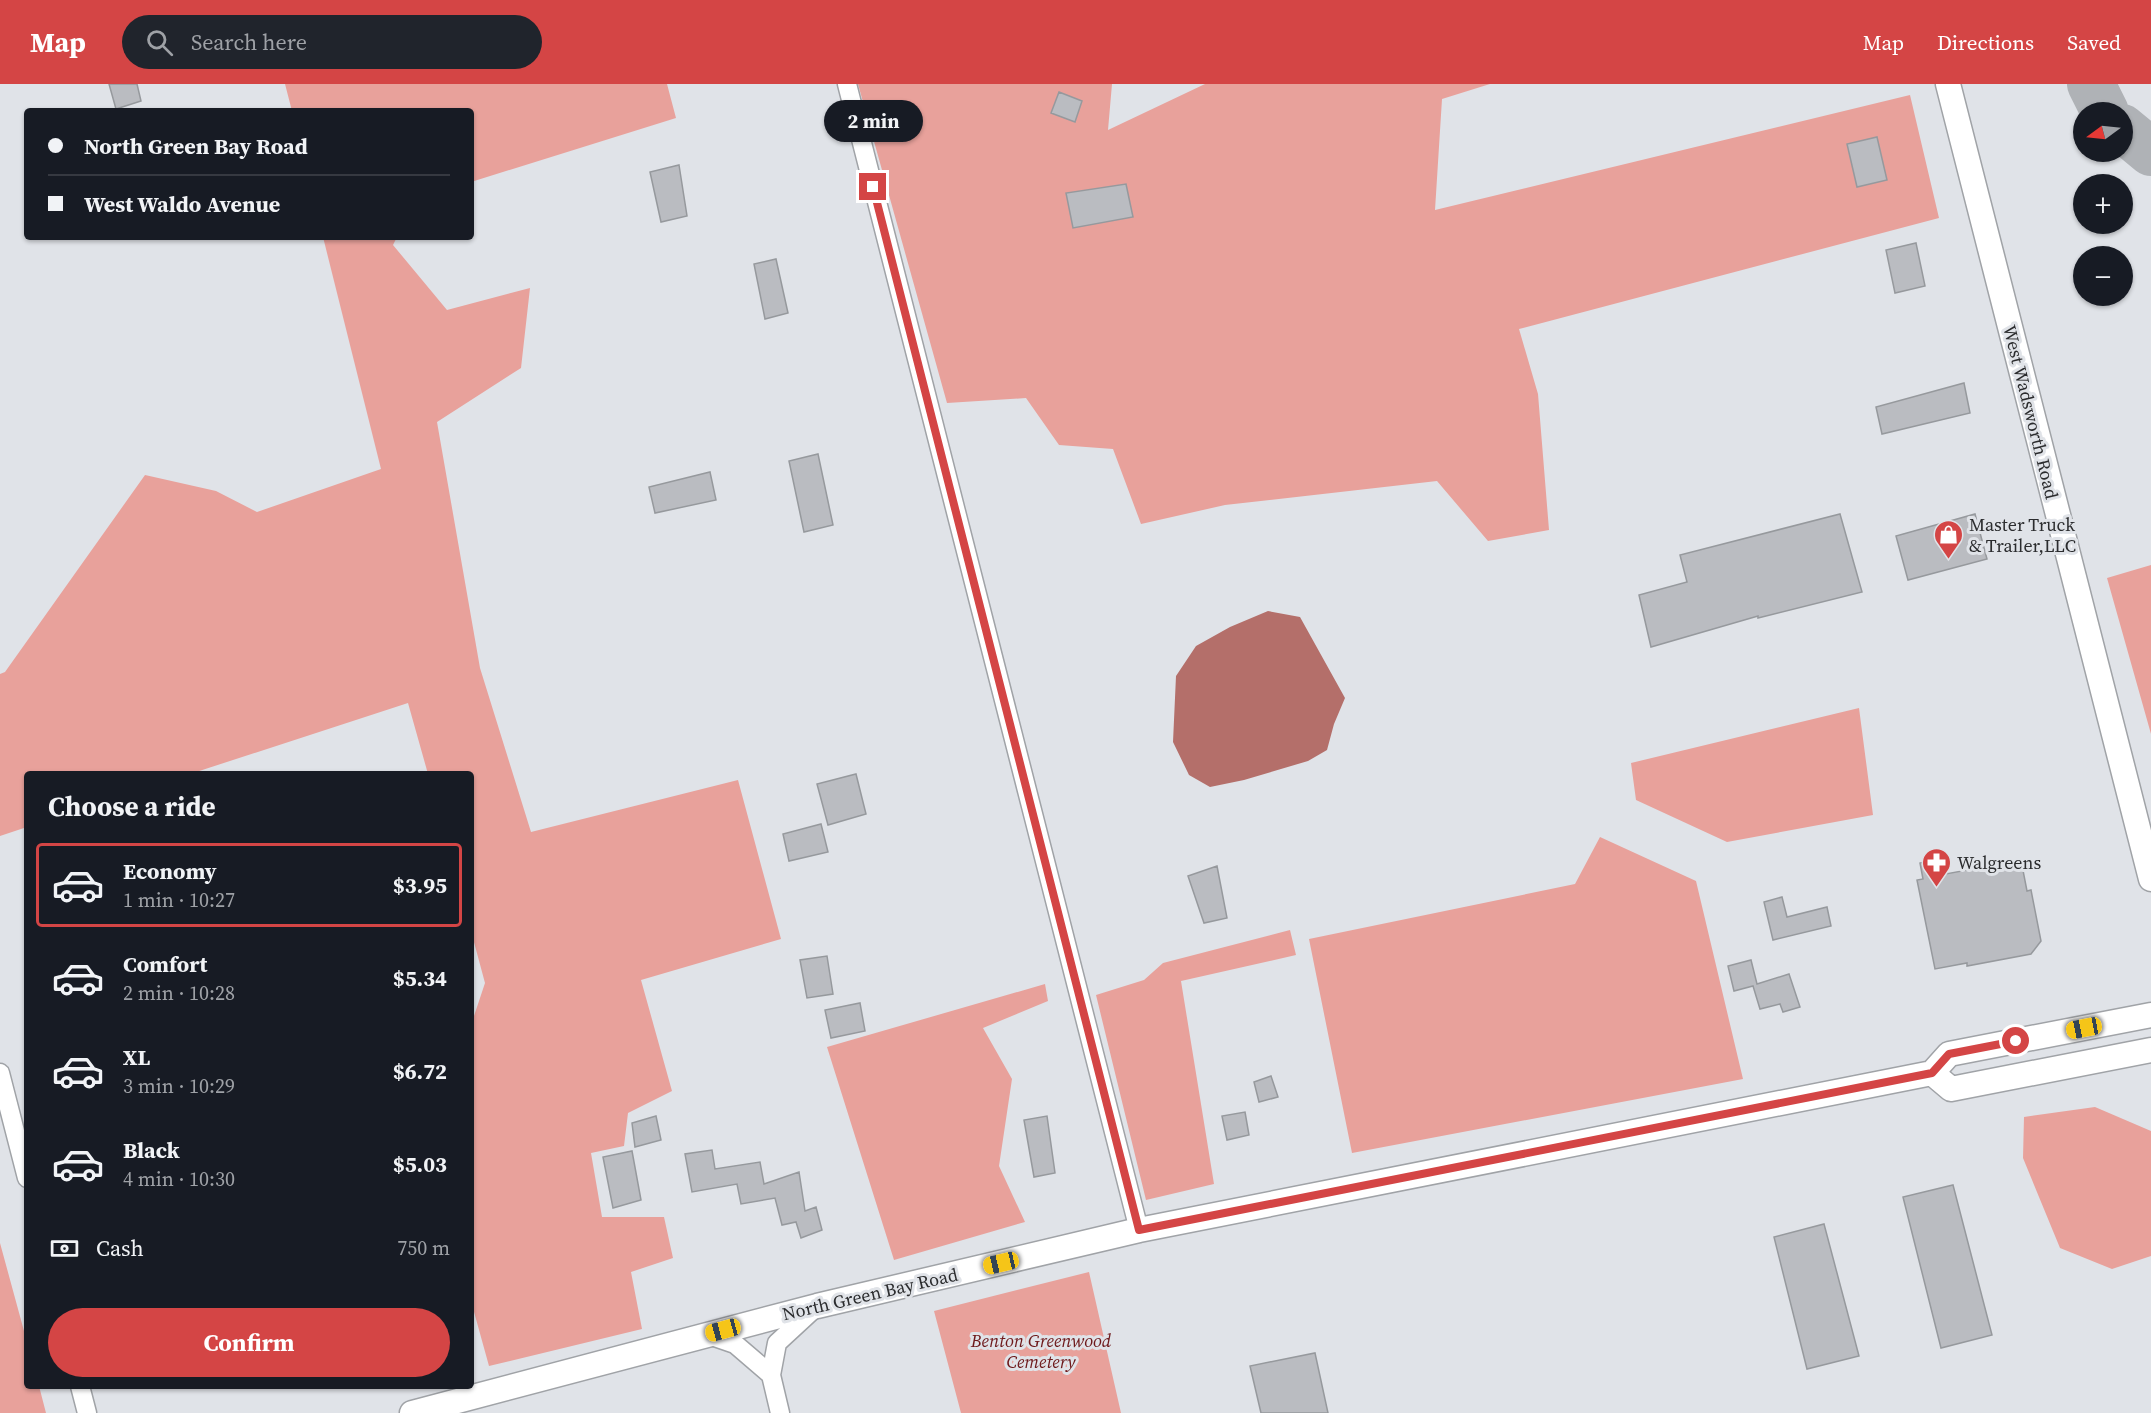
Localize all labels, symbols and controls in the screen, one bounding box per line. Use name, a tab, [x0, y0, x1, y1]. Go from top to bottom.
search box	[122, 15, 542, 69]
text: Map	[30, 23, 86, 61]
icon: search	[143, 26, 176, 59]
text: Search here	[191, 27, 307, 57]
text: Map	[1863, 28, 1904, 57]
text: Directions	[1937, 28, 2034, 57]
text: Saved	[2067, 28, 2121, 57]
callout: 2 min	[824, 100, 922, 142]
north arrow	[2073, 102, 2133, 162]
map controls	[2073, 102, 2133, 306]
text: 2 min	[848, 107, 899, 135]
text: North Green Bay Road	[84, 131, 308, 161]
route end	[859, 173, 886, 200]
button: +	[2073, 174, 2133, 234]
text: West Waldo Avenue	[84, 189, 280, 219]
button: −	[2073, 246, 2133, 306]
street label: West Wadsworth Road	[1997, 322, 2065, 502]
place label: Master Truck & Trailer,LLC	[1969, 512, 2076, 558]
shop icon: Master Truck & Trailer,LLC	[1932, 518, 1964, 560]
text: Choose a ride	[48, 788, 216, 825]
pharmacy icon: Walgreens	[1920, 846, 1952, 888]
place label: Walgreens	[1957, 850, 2041, 875]
text: Economy	[123, 856, 217, 886]
icon: car	[51, 858, 105, 912]
text: $3.95	[393, 870, 447, 900]
text: 1 min · 10:27	[123, 886, 235, 914]
text: Comfort	[123, 949, 207, 979]
icon: car	[51, 951, 105, 1005]
text: $5.34	[393, 963, 447, 993]
text: 2 min · 10:28	[123, 979, 235, 1007]
car	[2065, 1016, 2103, 1040]
route start	[2002, 1027, 2029, 1054]
text: XL	[123, 1042, 150, 1072]
icon: car	[51, 1044, 105, 1098]
text: $6.72	[393, 1056, 447, 1086]
text: 3 min · 10:29	[123, 1072, 235, 1100]
text: Black	[123, 1135, 180, 1165]
icon: car	[51, 1137, 105, 1191]
text: $5.03	[393, 1149, 447, 1179]
text: 4 min · 10:30	[123, 1165, 235, 1193]
icon: cash	[48, 1232, 81, 1265]
text: Cash	[96, 1233, 144, 1263]
text: 750 m	[397, 1234, 450, 1262]
car	[981, 1250, 1021, 1276]
street label: North Green Bay Road	[780, 1262, 960, 1326]
button: Confirm	[48, 1308, 450, 1377]
car	[703, 1317, 743, 1343]
park label: Benton Greenwood Cemetery	[970, 1328, 1112, 1374]

